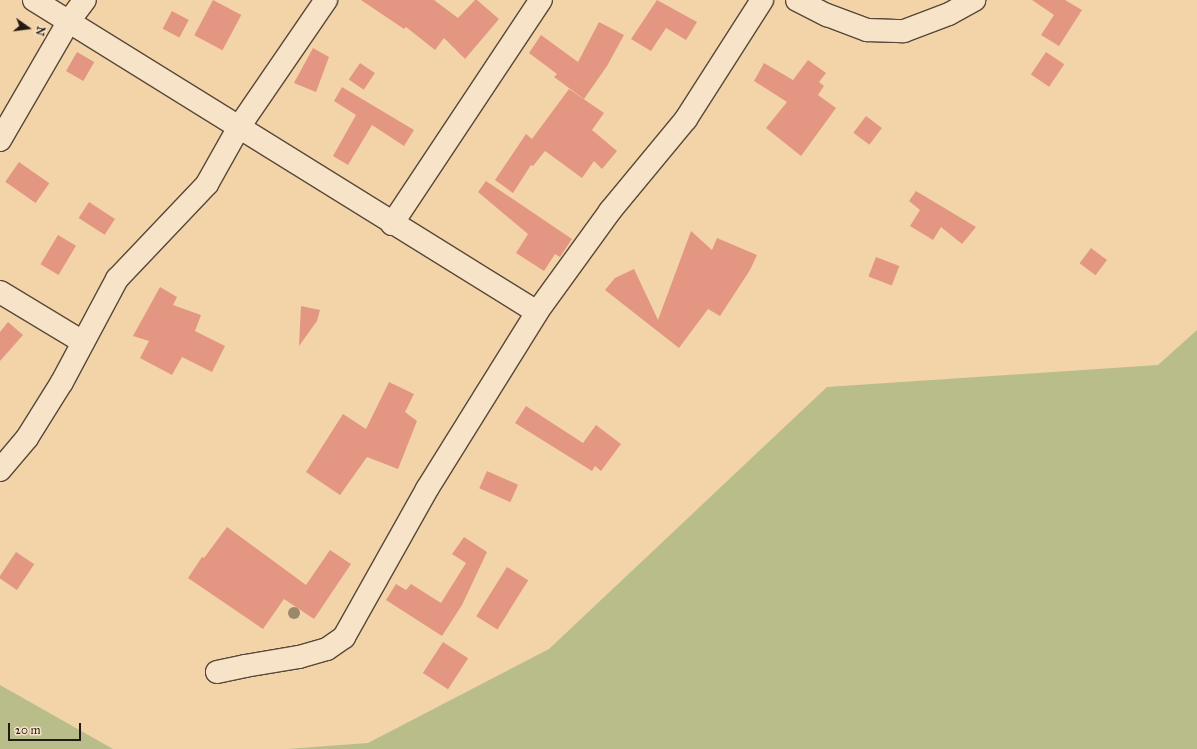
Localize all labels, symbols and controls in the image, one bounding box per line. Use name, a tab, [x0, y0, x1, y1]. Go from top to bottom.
north arrow	[8, 8, 48, 48]
text: N	[33, 25, 48, 37]
scale bar	[10, 715, 83, 741]
text: 20 m	[15, 723, 41, 737]

